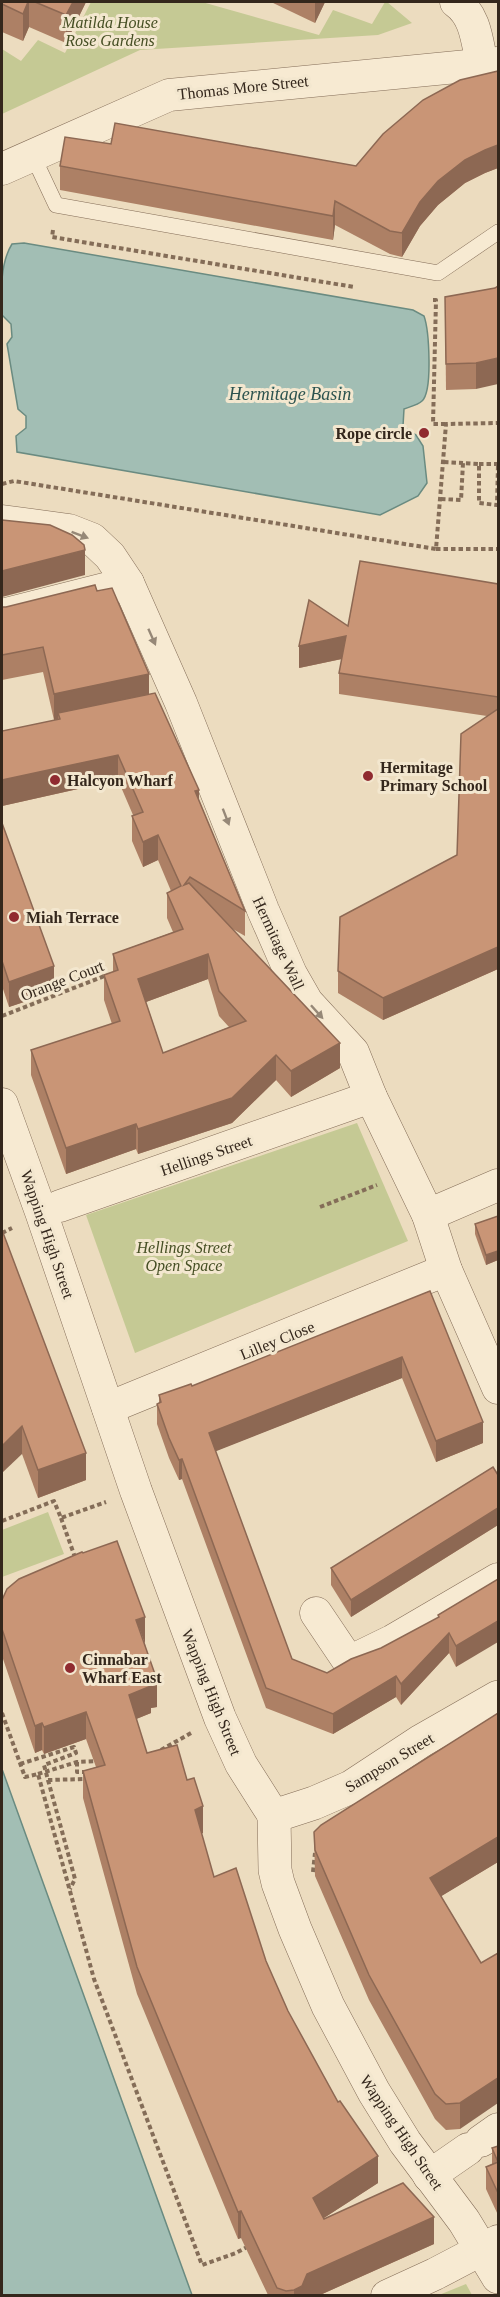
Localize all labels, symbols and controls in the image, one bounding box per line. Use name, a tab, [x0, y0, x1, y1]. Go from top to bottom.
park label: Matilda House Rose Gardens	[61, 14, 158, 49]
street label: Thomas More Street	[177, 72, 310, 103]
water label: Hermitage Basin	[228, 384, 351, 404]
place label: Rope circle	[335, 425, 412, 443]
marker: Rope circle	[417, 426, 431, 440]
one-way arrow	[71, 530, 89, 540]
one-way arrow	[147, 628, 157, 646]
place label: Hermitage Primary School	[380, 759, 488, 795]
marker: Hermitage Primary School	[361, 769, 375, 783]
place label: Halcyon Wharf	[67, 772, 174, 790]
marker: Halcyon Wharf	[48, 773, 62, 787]
one-way arrow	[222, 808, 231, 826]
street label: Hermitage Wall	[249, 894, 308, 994]
place label: Miah Terrace	[26, 909, 119, 926]
marker: Miah Terrace	[7, 910, 21, 924]
street label: Orange Court	[18, 957, 107, 1005]
one-way arrow	[309, 1005, 323, 1019]
street label: Hellings Street	[158, 1132, 255, 1180]
street label: Wapping High Street	[17, 1168, 78, 1301]
park label: Hellings Street Open Space	[136, 1239, 232, 1275]
street label: Lilley Close	[238, 1318, 317, 1364]
street label: Wapping High Street	[178, 1627, 245, 1759]
place label: Cinnabar Wharf East	[82, 1651, 162, 1686]
marker: Cinnabar Wharf East	[63, 1661, 77, 1675]
street label: Sampson Street	[342, 1729, 437, 1796]
street label: Wapping High Street	[356, 2072, 447, 2194]

